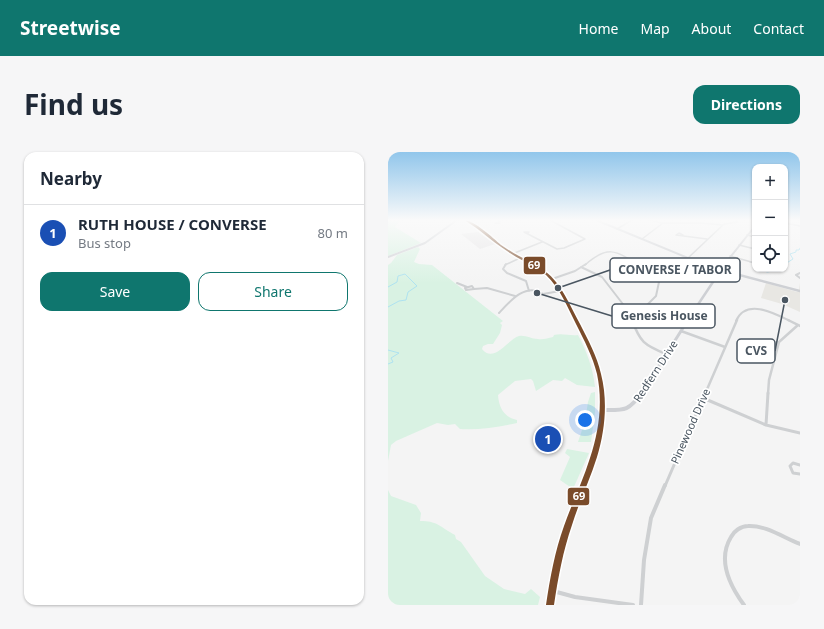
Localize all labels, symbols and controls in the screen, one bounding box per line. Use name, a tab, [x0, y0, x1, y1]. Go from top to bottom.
text: Streetwise	[20, 15, 121, 41]
text: Home	[579, 19, 618, 38]
text: Map	[640, 19, 670, 38]
text: About	[692, 19, 731, 38]
text: Contact	[753, 19, 804, 38]
text: Find us	[24, 85, 123, 123]
button: Directions	[693, 85, 800, 124]
map controls	[752, 164, 788, 272]
button: +	[752, 164, 788, 200]
text: Nearby	[40, 167, 102, 190]
button: −	[752, 200, 788, 236]
text: RUTH HOUSE / CONVERSE	[78, 214, 267, 234]
text: 1	[49, 224, 57, 242]
text: 80 m	[318, 224, 348, 242]
text: Bus stop	[78, 234, 131, 252]
button: locate	[752, 236, 788, 272]
line badge: 69	[523, 256, 546, 275]
text: 69	[528, 257, 540, 272]
callout: CONVERSE / TABOR	[610, 258, 740, 282]
text: CONVERSE / TABOR	[618, 261, 732, 278]
button: Save	[40, 272, 190, 311]
button: Share	[198, 272, 348, 311]
callout: Genesis House	[612, 304, 715, 328]
text: Genesis House	[620, 307, 708, 324]
street label: Redfern Drive	[629, 337, 681, 405]
callout: CVS	[737, 339, 775, 363]
text: CVS	[745, 342, 767, 359]
street label: Pinewood Drive	[667, 386, 713, 466]
your location	[575, 410, 595, 430]
pin: 1	[535, 424, 561, 454]
line badge: 69	[567, 487, 590, 506]
text: 69	[573, 488, 585, 503]

